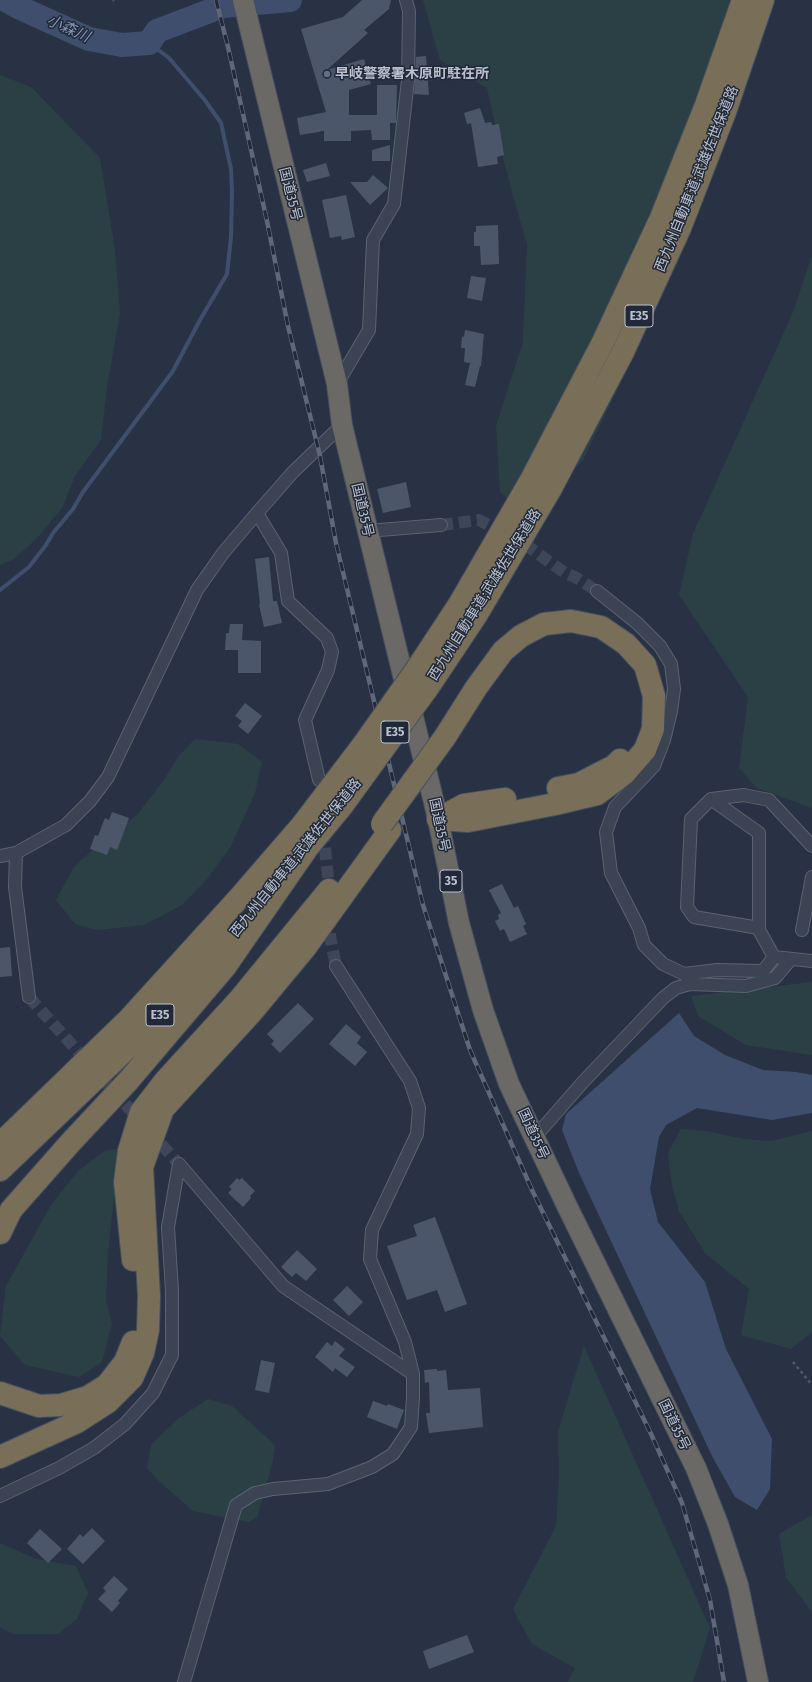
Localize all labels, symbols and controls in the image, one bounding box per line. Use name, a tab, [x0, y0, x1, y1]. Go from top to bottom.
water label: 小森川	[44, 12, 92, 46]
place label: 早岐警察署木原町駐在所	[335, 66, 489, 82]
marker: 早岐警察署木原町駐在所	[322, 69, 332, 79]
street label: 西九州自動車道;武雄佐世保道路	[652, 84, 742, 274]
street label: 国道35号	[275, 165, 305, 223]
road number: E35	[625, 305, 653, 327]
street label: 国道35号	[348, 481, 376, 539]
street label: 西九州自動車道;武雄佐世保道路	[425, 506, 545, 684]
road number: E35	[381, 721, 409, 743]
street label: 西九州自動車道;武雄佐世保道路	[227, 775, 365, 941]
street label: 国道35号	[425, 796, 453, 854]
road number: 35	[440, 870, 462, 892]
road number: E35	[146, 1004, 174, 1026]
street label: 国道35号	[514, 1106, 552, 1162]
street label: 国道35号	[654, 1397, 694, 1453]

